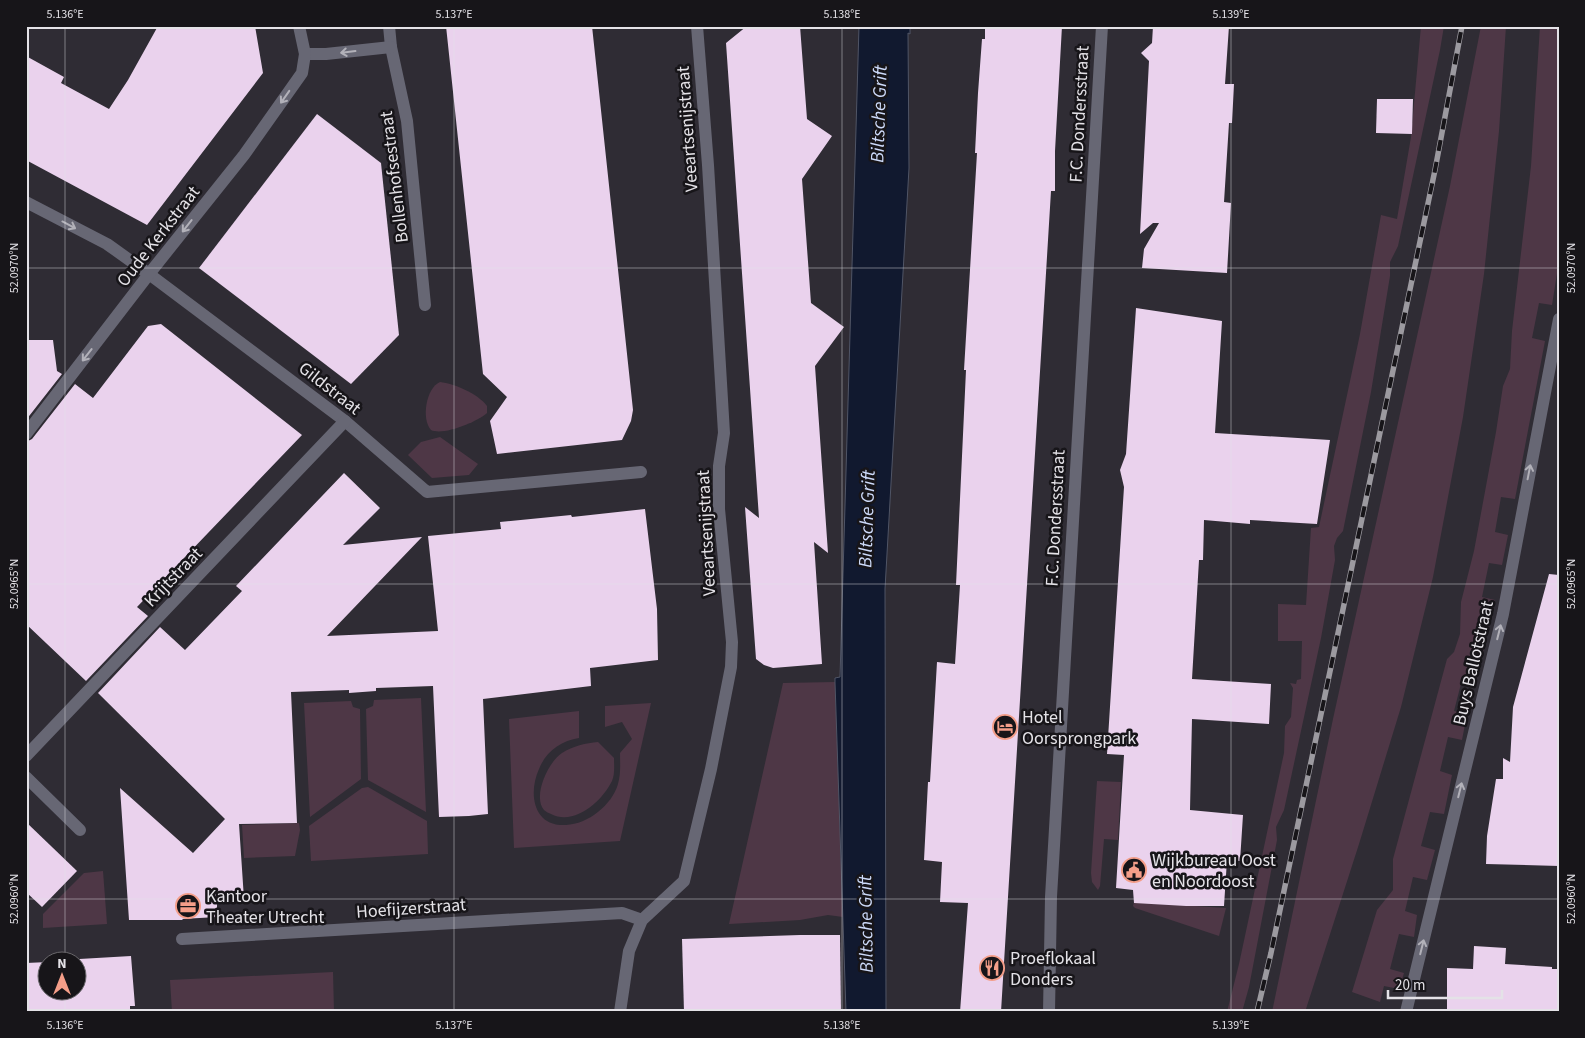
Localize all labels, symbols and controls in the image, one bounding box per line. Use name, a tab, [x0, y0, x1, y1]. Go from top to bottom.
text: 5.136°E	[46, 6, 84, 23]
text: 5.137°E	[435, 6, 473, 23]
text: 5.138°E	[823, 6, 861, 23]
text: 5.139°E	[1212, 6, 1250, 23]
street label: F.C. Dondersstraat	[1063, 45, 1096, 183]
one-way arrow	[341, 47, 357, 57]
water label: Biltsche Grift	[864, 63, 895, 163]
street label: Veeartsenijstraat	[671, 65, 704, 193]
one-way arrow	[280, 90, 290, 104]
street label: Bollenhofsestraat	[374, 110, 415, 244]
street label: Oude Kerkstraat	[111, 181, 206, 292]
one-way arrow	[182, 219, 193, 232]
one-way arrow	[62, 220, 77, 230]
text: 52.0970°N	[6, 243, 23, 293]
text: 52.0970°N	[1563, 243, 1580, 293]
one-way arrow	[82, 348, 93, 361]
street label: Gildstraat	[293, 356, 366, 421]
street label: F.C. Dondersstraat	[1039, 449, 1072, 587]
one-way arrow	[1525, 465, 1535, 481]
water label: Biltsche Grift	[852, 468, 883, 568]
street label: Veeartsenijstraat	[691, 469, 722, 597]
street label: Krijtstraat	[138, 542, 208, 613]
text: 52.0965°N	[6, 559, 23, 609]
text: 52.0965°N	[1563, 559, 1580, 609]
street label: Buys Ballotstraat	[1447, 598, 1500, 728]
one-way arrow	[1495, 624, 1504, 640]
place label: Hotel Oorsprongpark	[1022, 705, 1136, 751]
hotel icon: Hotel Oorsprongpark	[992, 714, 1018, 740]
one-way arrow	[1456, 782, 1465, 798]
place label: Wijkbureau Oost en Noordoost	[1152, 848, 1276, 894]
public building icon: Wijkbureau Oost en Noordoost	[1121, 857, 1147, 883]
text: 52.0960°N	[6, 874, 23, 924]
water label: Biltsche Grift	[852, 874, 881, 973]
text: 52.0960°N	[1563, 874, 1580, 924]
place label: Kantoor Theater Utrecht	[206, 884, 324, 930]
street label: Hoefijzerstraat	[355, 892, 467, 925]
office icon: Kantoor Theater Utrecht	[175, 893, 201, 919]
one-way arrow	[1418, 940, 1427, 956]
place label: Proeflokaal Donders	[1010, 946, 1096, 992]
north arrow	[38, 950, 88, 1000]
text: N	[57, 954, 67, 974]
restaurant icon: Proeflokaal Donders	[979, 955, 1005, 981]
scale bar	[1388, 968, 1501, 1000]
text: 20 m	[1395, 975, 1425, 996]
text: 5.136°E	[46, 1017, 84, 1034]
text: 5.137°E	[435, 1017, 473, 1034]
text: 5.138°E	[823, 1017, 861, 1034]
text: 5.139°E	[1212, 1017, 1250, 1034]

